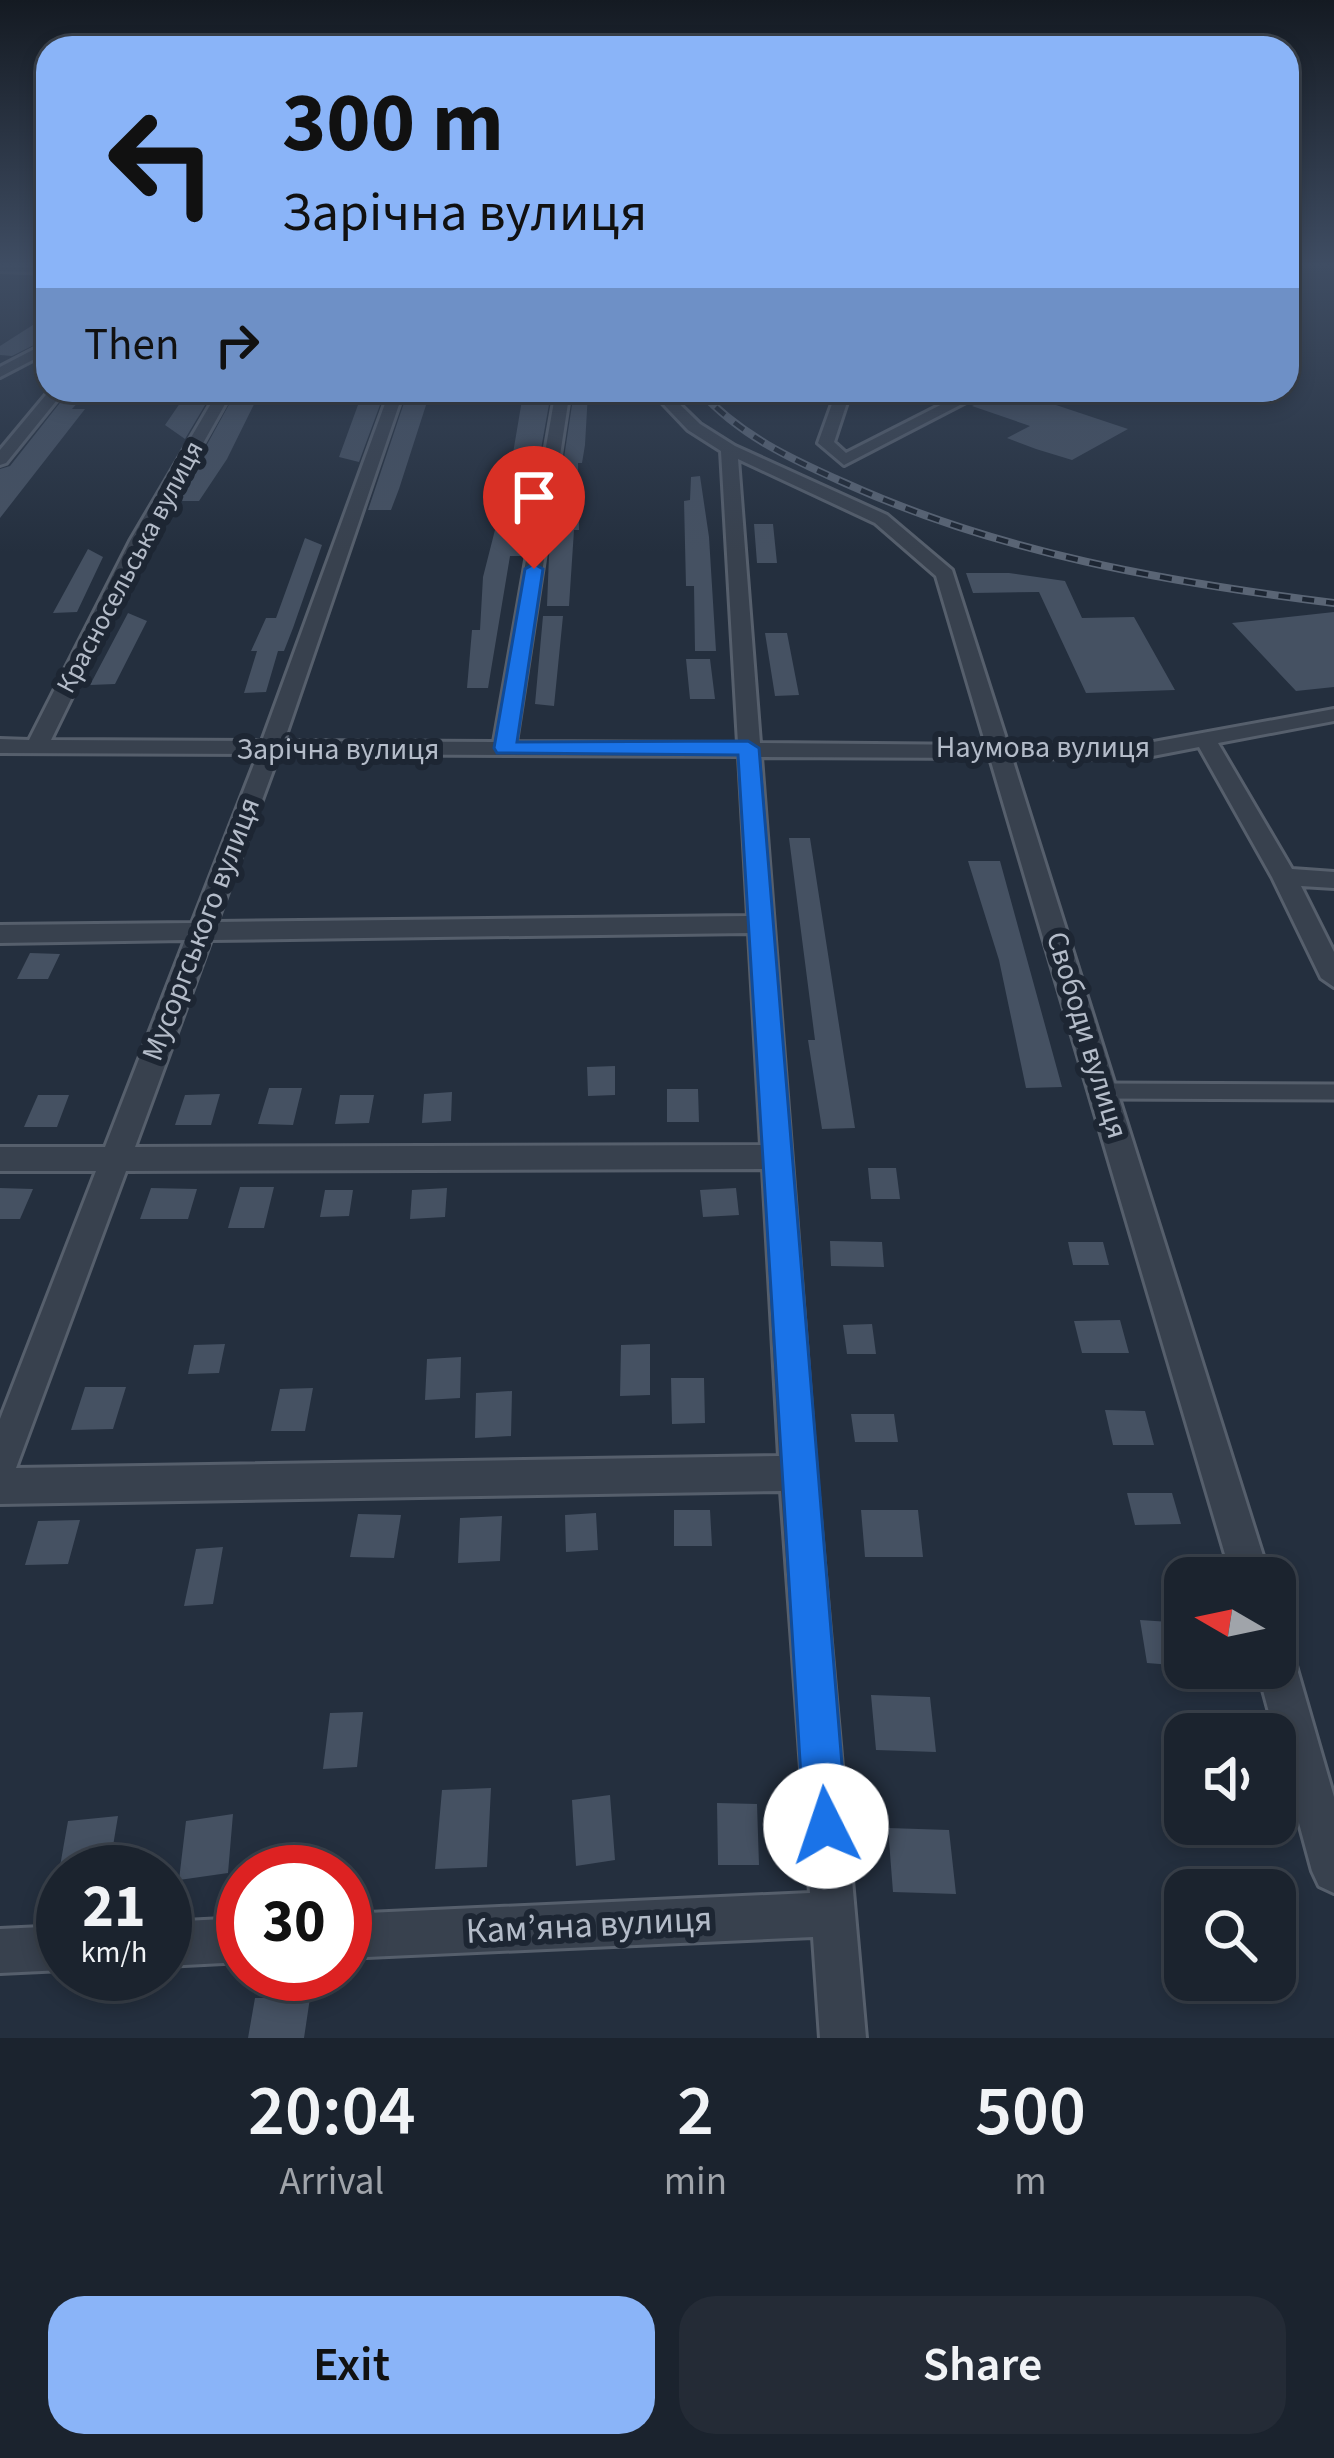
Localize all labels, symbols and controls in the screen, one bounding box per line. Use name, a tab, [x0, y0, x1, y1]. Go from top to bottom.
text: 300 m	[282, 64, 504, 184]
icon: left	[84, 84, 240, 240]
text: Зарічна вулиця	[282, 175, 647, 252]
icon: right	[204, 312, 270, 378]
text: Then	[84, 313, 180, 377]
street label: Красносельська вулиця	[47, 434, 213, 700]
pin	[483, 446, 585, 569]
icon: arrive	[501, 464, 567, 530]
street label: Наумова вулиця	[936, 726, 1150, 769]
street label: Зарічна вулиця	[237, 728, 439, 771]
street label: Мусоргського вулиця	[131, 791, 271, 1067]
street label: Свободи вулиця	[1035, 926, 1139, 1144]
north arrow	[1164, 1557, 1296, 1689]
map controls	[1164, 1557, 1296, 2001]
button: sound	[1164, 1713, 1296, 1845]
position arrow	[763, 1763, 889, 1889]
speed limit sign: 30	[216, 1845, 372, 2001]
text: 21	[82, 1865, 146, 1950]
button: search	[1164, 1869, 1296, 2001]
street label: Кам’яна вулиця	[464, 1893, 714, 1957]
text: km/h	[81, 1931, 147, 1974]
text: 20:04	[248, 2060, 416, 2163]
text: 2	[677, 2060, 714, 2163]
text: 500	[975, 2060, 1086, 2163]
text: Arrival	[279, 2154, 384, 2210]
text: min	[664, 2154, 727, 2210]
text: m	[1014, 2154, 1047, 2210]
button: Exit	[48, 2296, 655, 2434]
button: Share	[679, 2296, 1286, 2434]

